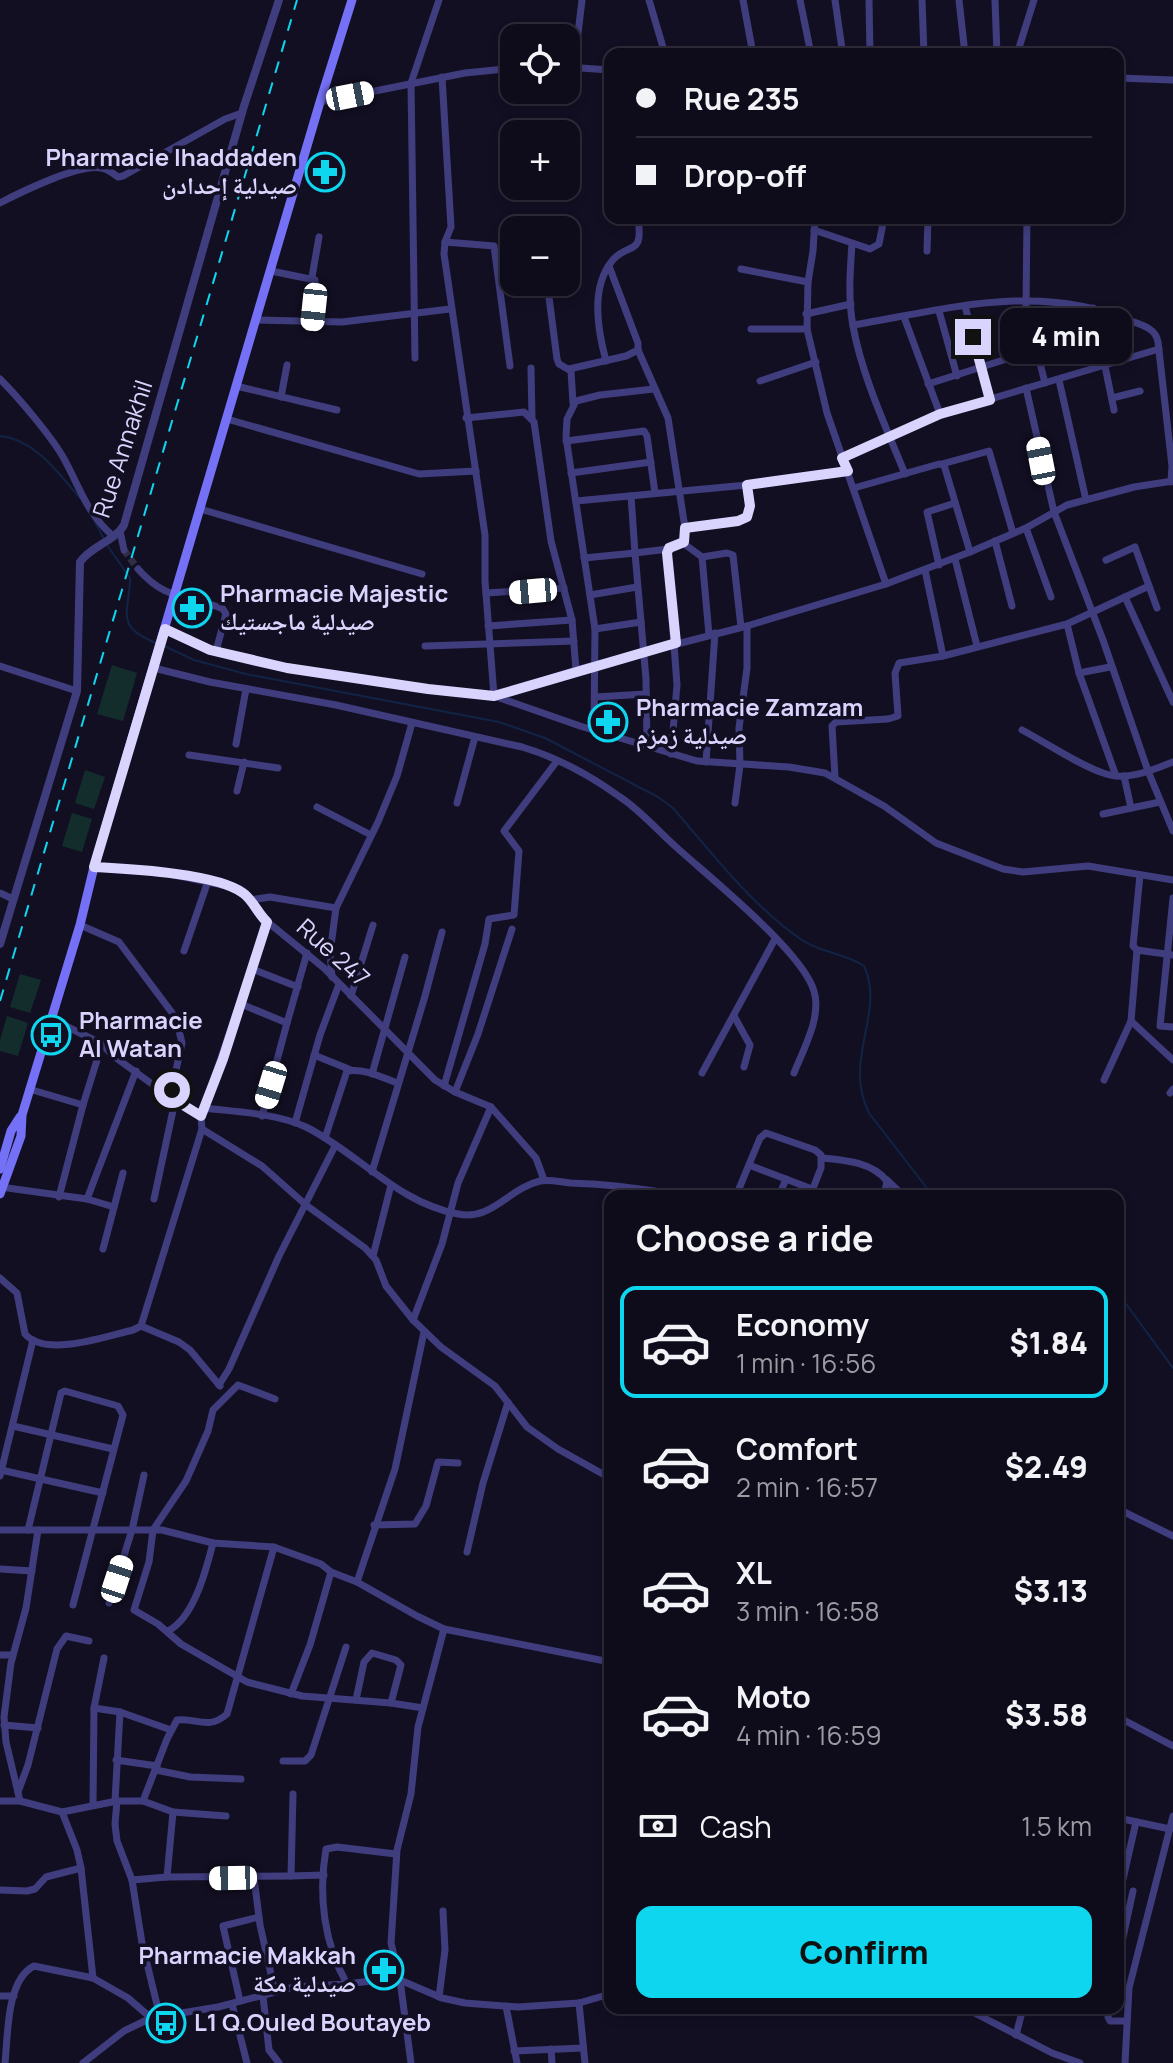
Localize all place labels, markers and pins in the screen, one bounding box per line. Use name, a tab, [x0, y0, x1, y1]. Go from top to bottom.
place label: Pharmacie Ihaddaden صيدلية إحدادن	[46, 140, 297, 201]
pharmacy icon: Pharmacie Ihaddaden صيدلية إحدادن	[304, 151, 346, 193]
place label: Pharmacie Majestic صيدلية ماجستيك	[220, 576, 448, 637]
pharmacy icon: Pharmacie Majestic صيدلية ماجستيك	[171, 587, 213, 629]
place label: Pharmacie Zamzam صيدلية زمزم	[636, 690, 863, 753]
pharmacy icon: Pharmacie Zamzam صيدلية زمزم	[587, 701, 629, 743]
place label: Pharmacie Al Watan	[79, 1003, 203, 1064]
bus stop icon: Pharmacie Al Watan	[30, 1014, 72, 1056]
place label: Pharmacie Makkah صيدلية مكة	[138, 1938, 356, 1999]
pharmacy icon: Pharmacie Makkah صيدلية مكة	[363, 1949, 405, 1991]
bus stop icon: L1 Q.Ouled Boutayeb	[145, 2002, 187, 2044]
place label: L1 Q.Ouled Boutayeb	[194, 2005, 431, 2038]

